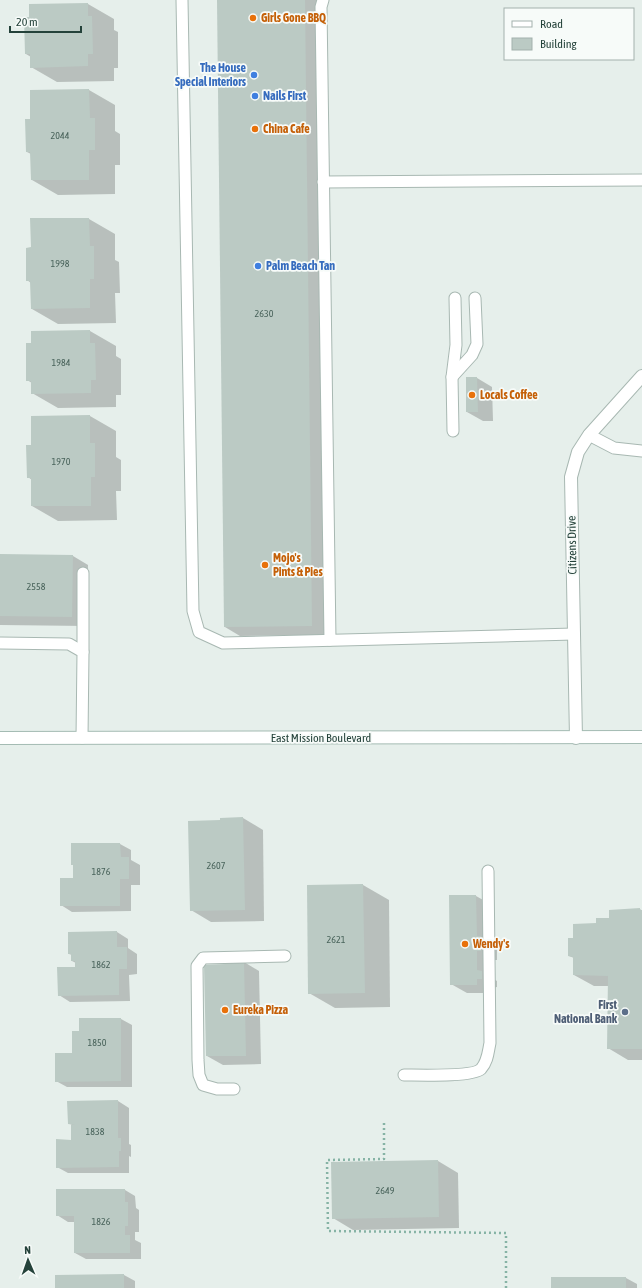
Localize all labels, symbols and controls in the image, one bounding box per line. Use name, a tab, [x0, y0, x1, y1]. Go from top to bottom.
scale bar	[10, 8, 81, 34]
legend	[504, 8, 634, 60]
place label: Girls Gone BBQ	[261, 11, 326, 25]
marker: Girls Gone BBQ	[248, 13, 258, 23]
text: 20 m	[16, 15, 38, 29]
text: Road	[540, 17, 563, 31]
text: Building	[540, 37, 578, 51]
place label: The House Special Interiors	[175, 61, 247, 89]
marker: The House Special Interiors	[249, 70, 259, 80]
place label: Nails First	[263, 89, 307, 103]
marker: Nails First	[250, 91, 260, 101]
place label: China Cafe	[263, 122, 310, 136]
marker: China Cafe	[250, 124, 260, 134]
house number: 2044	[51, 130, 70, 141]
house number: 1998	[51, 258, 70, 269]
place label: Palm Beach Tan	[266, 259, 335, 273]
marker: Palm Beach Tan	[253, 261, 263, 271]
house number: 2630	[255, 308, 274, 319]
house number: 1984	[52, 357, 71, 368]
place label: Locals Coffee	[480, 388, 538, 402]
marker: Locals Coffee	[467, 390, 477, 400]
house number: 1970	[52, 456, 71, 467]
street label: Citizens Drive	[564, 515, 580, 575]
place label: Mojo's Pints & Pies	[273, 551, 324, 579]
marker: Mojo's Pints & Pies	[260, 560, 270, 570]
house number: 2558	[27, 581, 46, 592]
street label: East Mission Boulevard	[271, 731, 371, 745]
house number: 2607	[207, 860, 226, 871]
house number: 1876	[92, 866, 111, 877]
house number: 2621	[327, 934, 346, 945]
place label: Wendy's	[472, 937, 510, 951]
marker: Wendy's	[460, 939, 470, 949]
house number: 1862	[92, 959, 111, 970]
place label: First National Bank	[554, 998, 618, 1026]
place label: Eureka Pizza	[233, 1003, 289, 1017]
marker: Eureka Pizza	[220, 1005, 230, 1015]
marker: First National Bank	[620, 1007, 630, 1017]
house number: 1850	[88, 1037, 107, 1048]
house number: 1838	[86, 1126, 105, 1137]
house number: 2649	[376, 1185, 395, 1196]
house number: 1826	[92, 1216, 111, 1227]
north arrow	[8, 1240, 48, 1280]
text: N	[24, 1244, 31, 1256]

